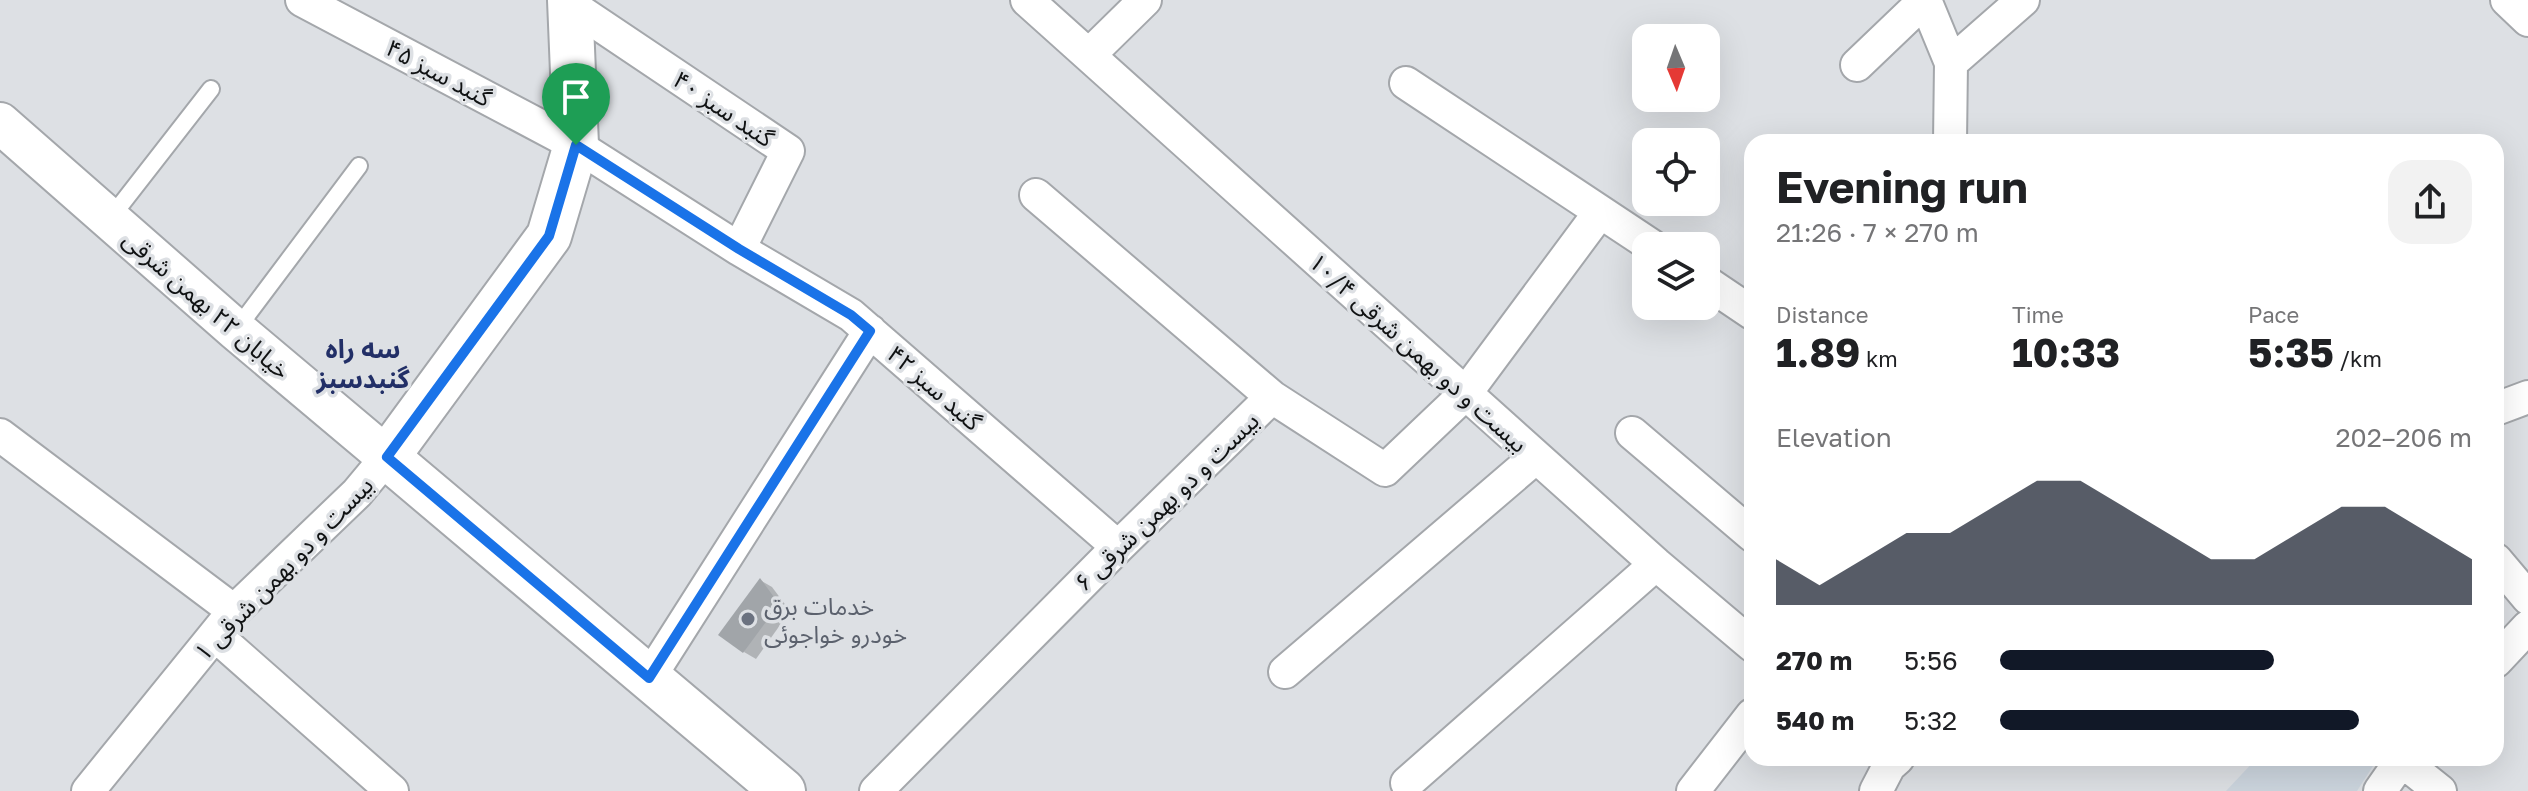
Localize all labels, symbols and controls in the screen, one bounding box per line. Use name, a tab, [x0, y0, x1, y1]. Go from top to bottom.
north arrow	[1632, 24, 1720, 112]
map controls	[1632, 24, 1720, 320]
street label: گنبد سبز ۴۵	[381, 32, 498, 113]
pin	[542, 63, 610, 145]
street label: گنبد سبز ۴۰	[668, 64, 781, 154]
icon: arrive	[554, 75, 598, 119]
button: locate	[1632, 128, 1720, 216]
text: Evening run	[1776, 160, 2028, 213]
button: share	[2388, 160, 2472, 244]
text: 21:26 · 7 × 270 m	[1776, 217, 1979, 248]
street label: خیابان ۲۲ بهمن شرقی	[117, 224, 296, 385]
button: layers	[1632, 232, 1720, 320]
street label: بیست و دو بهمن شرقی ۱۰/۴	[1303, 246, 1534, 458]
text: Distance	[1776, 301, 1868, 328]
text: Time	[2012, 301, 2064, 328]
text: Pace	[2248, 301, 2299, 328]
text: 1.89	[1776, 328, 1860, 376]
text: 10:33	[2012, 328, 2120, 376]
text: 5:35	[2248, 328, 2334, 376]
district label: سه راه گنبدسبز	[315, 333, 411, 394]
street label: گنبد سبز ۴۲	[881, 338, 989, 437]
text: km	[1860, 345, 1898, 372]
text: /km	[2334, 345, 2382, 372]
street label: بیست و دو بهمن شرقی ۶	[1068, 406, 1265, 597]
text: Elevation	[1776, 422, 1892, 453]
text: 202–206 m	[2335, 422, 2472, 453]
street label: بیست و دو بهمن شرقی ۱	[188, 470, 379, 667]
place label: خدمات برق خودرو خواجوئی	[764, 591, 907, 649]
marker: خدمات برق خودرو خواجوئی	[739, 610, 757, 628]
text: 270 m	[1776, 645, 1852, 676]
text: 5:56	[1904, 645, 1958, 676]
text: 540 m	[1776, 705, 1854, 736]
text: 5:32	[1904, 705, 1957, 736]

